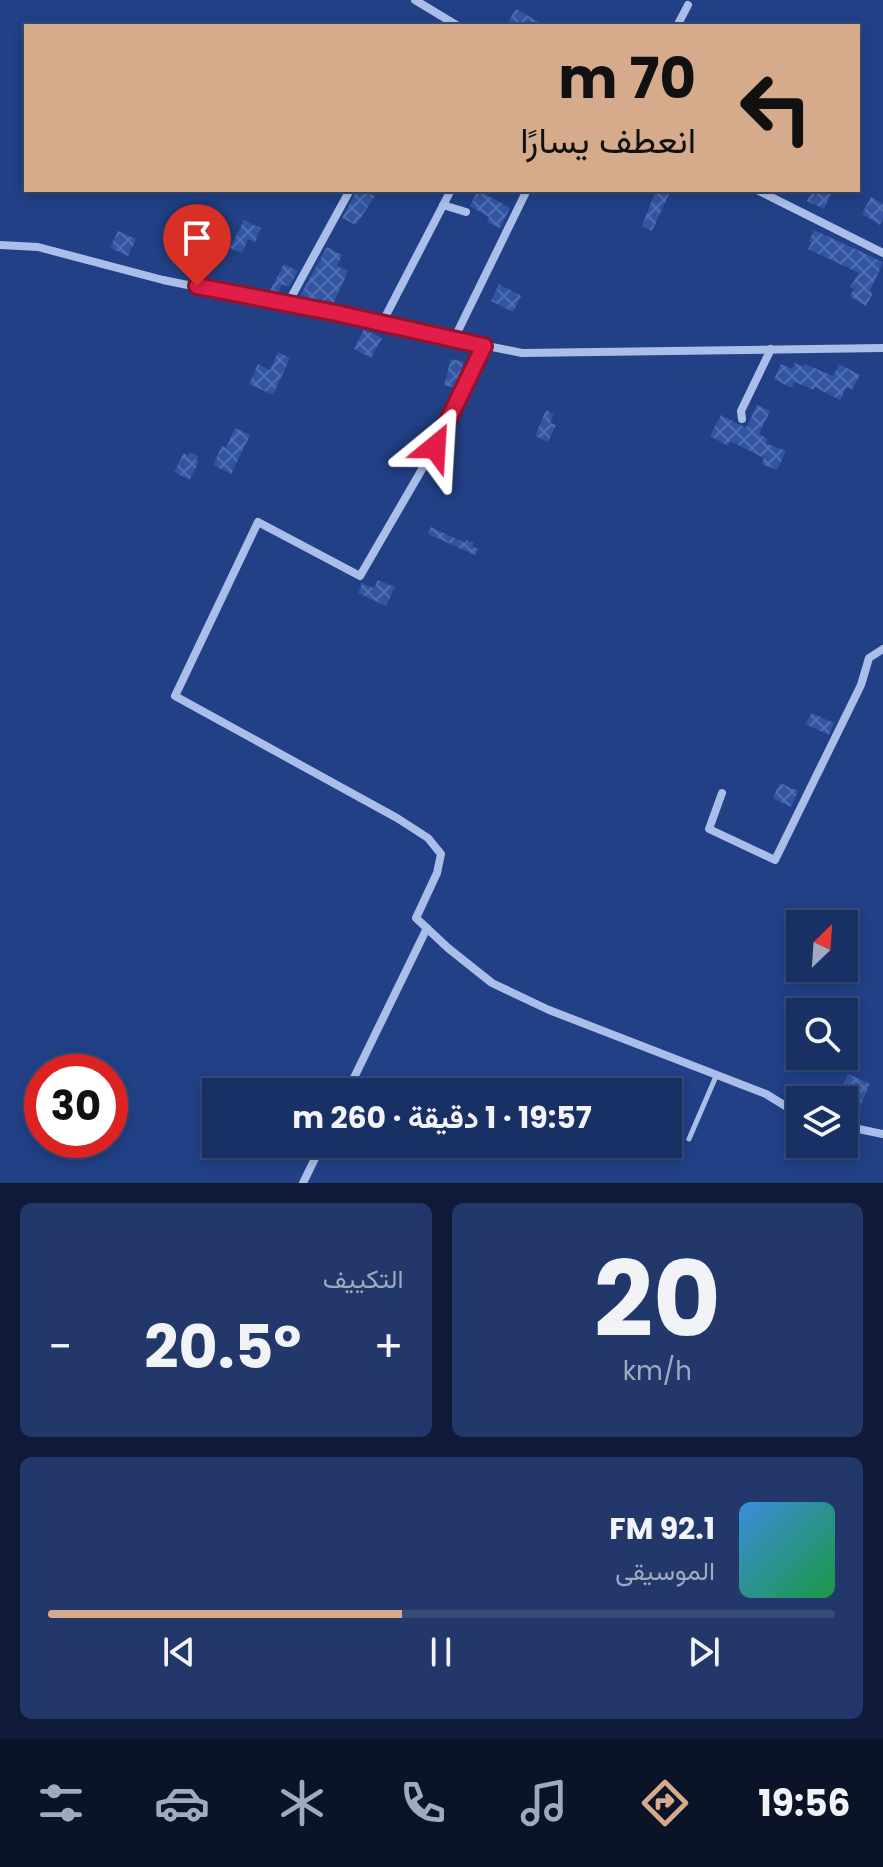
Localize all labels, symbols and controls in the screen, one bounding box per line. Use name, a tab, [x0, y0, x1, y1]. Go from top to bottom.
text: 70 m	[558, 39, 696, 118]
icon: left	[724, 56, 828, 160]
text: انعطف يسارًا	[520, 115, 696, 166]
pin	[163, 204, 231, 286]
icon: arrive	[175, 216, 219, 260]
position arrow	[393, 405, 477, 489]
north arrow	[786, 910, 858, 982]
map controls	[786, 910, 858, 1158]
button: search	[786, 998, 858, 1070]
speed limit sign: 30	[24, 1054, 128, 1158]
button: layers	[786, 1086, 858, 1158]
text: 19:57 · 1 دقيقة · 260 m	[292, 1096, 592, 1139]
text: 20	[594, 1227, 721, 1372]
text: التكييف	[323, 1261, 404, 1297]
text: 20.5°	[144, 1305, 301, 1389]
text: −	[48, 1316, 72, 1377]
text: +	[373, 1316, 404, 1377]
text: km/h	[623, 1353, 692, 1389]
text: 92.1 FM	[609, 1507, 715, 1550]
text: الموسيقى	[615, 1553, 715, 1589]
icon: previous	[157, 1630, 201, 1674]
icon: pause	[419, 1630, 463, 1674]
icon: next	[682, 1630, 726, 1674]
icon: filters	[33, 1775, 89, 1831]
icon: car	[154, 1775, 210, 1831]
icon: climate	[274, 1775, 330, 1831]
icon: phone	[395, 1775, 451, 1831]
icon: music	[516, 1775, 572, 1831]
icon: directions	[637, 1775, 693, 1831]
text: 19:56	[758, 1778, 851, 1829]

